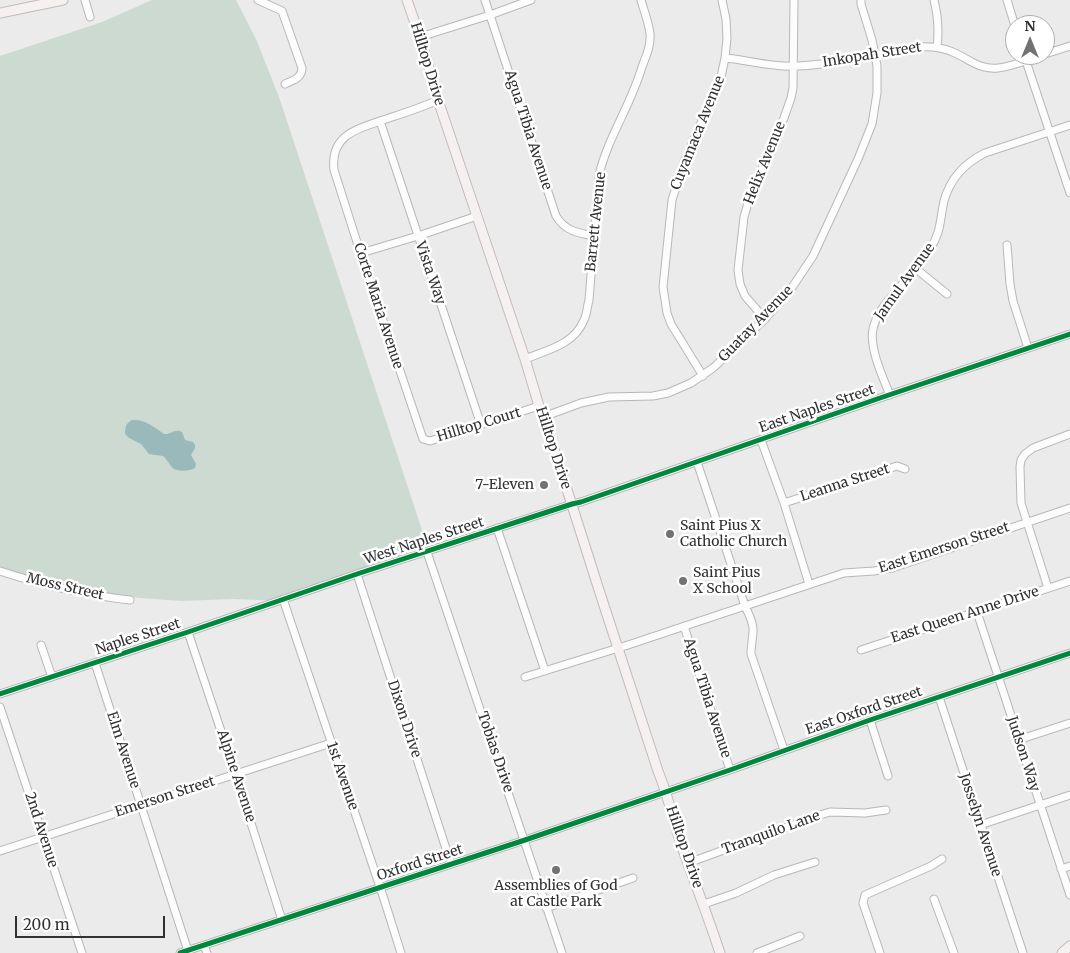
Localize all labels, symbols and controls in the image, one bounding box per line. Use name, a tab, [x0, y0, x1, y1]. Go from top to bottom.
north arrow	[1005, 15, 1055, 65]
text: N	[1024, 17, 1036, 35]
street label: Hilltop Drive	[406, 21, 448, 107]
street label: Inkopah Street	[821, 39, 923, 71]
street label: Agua Tibia Avenue	[501, 68, 555, 192]
street label: Cuyamaca Avenue	[667, 74, 729, 192]
street label: Helix Avenue	[741, 119, 789, 207]
street label: Barrett Avenue	[582, 171, 610, 273]
street label: Vista Way	[411, 239, 449, 307]
street label: Jamul Avenue	[871, 240, 939, 324]
street label: Corte Maria Avenue	[350, 241, 406, 371]
street label: Guatay Avenue	[715, 282, 797, 366]
street label: East Naples Street	[757, 381, 877, 437]
street label: Hilltop Court	[435, 404, 523, 446]
street label: Hilltop Drive	[532, 405, 574, 491]
street label: Leanna Street	[798, 461, 892, 505]
place label: 7-Eleven	[475, 477, 534, 493]
marker: 7-Eleven	[538, 479, 550, 491]
street label: West Naples Street	[362, 514, 486, 568]
place label: Saint Pius X Catholic Church	[680, 518, 787, 550]
street label: East Emerson Street	[877, 519, 1011, 577]
marker: Saint Pius X Catholic Church	[664, 528, 676, 540]
place label: Saint Pius X School	[693, 565, 760, 598]
street label: Moss Street	[25, 570, 105, 604]
marker: Saint Pius X School	[677, 575, 689, 587]
street label: East Queen Anne Drive	[889, 583, 1041, 647]
street label: Naples Street	[93, 615, 183, 659]
street label: Agua Tibia Avenue	[680, 636, 734, 760]
street label: Dixon Drive	[384, 678, 424, 760]
street label: East Oxford Street	[804, 683, 924, 739]
street label: Elm Avenue	[103, 709, 143, 791]
street label: Tobias Drive	[473, 709, 517, 795]
street label: Judson Way	[1003, 714, 1043, 794]
street label: Alpine Avenue	[213, 728, 259, 824]
street label: 1st Avenue	[322, 740, 362, 812]
street label: Josselyn Avenue	[955, 771, 1005, 879]
street label: Emerson Street	[113, 773, 217, 821]
street label: 2nd Avenue	[21, 790, 61, 870]
street label: Hilltop Drive	[662, 804, 706, 890]
street label: Tranquilo Lane	[720, 807, 822, 859]
street label: Oxford Street	[375, 841, 465, 885]
marker: Assemblies of God at Castle Park	[550, 864, 562, 876]
place label: Assemblies of God at Castle Park	[494, 878, 618, 910]
scale bar	[18, 906, 168, 938]
text: 200 m	[23, 915, 70, 934]

